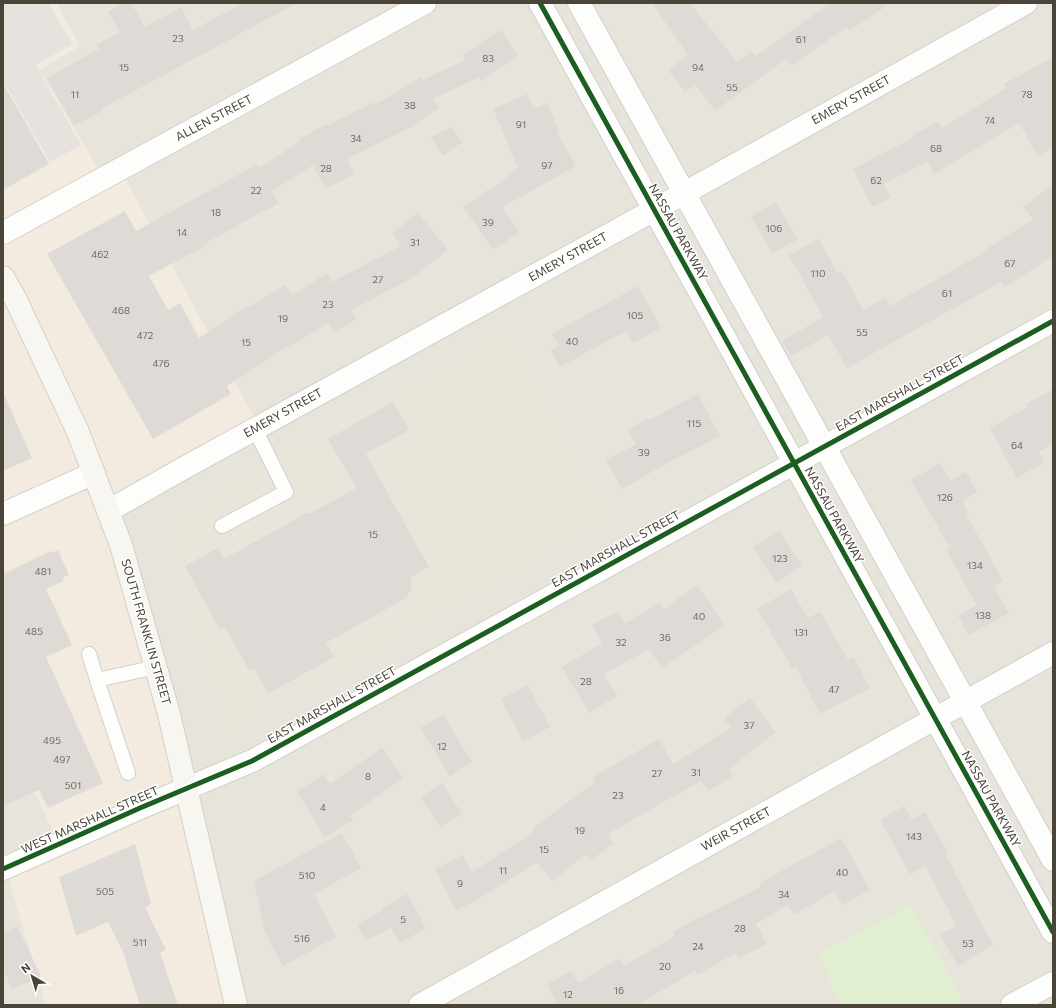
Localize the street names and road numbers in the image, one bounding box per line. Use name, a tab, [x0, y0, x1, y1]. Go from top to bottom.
street label: EMERY STREET	[809, 71, 893, 127]
street label: ALLEN STREET	[173, 91, 255, 143]
street label: NASSAU PARKWAY	[647, 181, 711, 282]
street label: EMERY STREET	[526, 228, 610, 284]
street label: EAST MARSHALL STREET	[833, 351, 967, 433]
street label: EMERY STREET	[241, 384, 325, 440]
street label: NASSAU PARKWAY	[803, 464, 867, 565]
street label: EAST MARSHALL STREET	[549, 507, 683, 589]
street label: SOUTH FRANKLIN STREET	[119, 557, 175, 707]
street label: EAST MARSHALL STREET	[265, 663, 399, 745]
street label: NASSAU PARKWAY	[960, 748, 1024, 849]
street label: WEST MARSHALL STREET	[19, 782, 161, 856]
street label: WEIR STREET	[698, 803, 773, 853]

